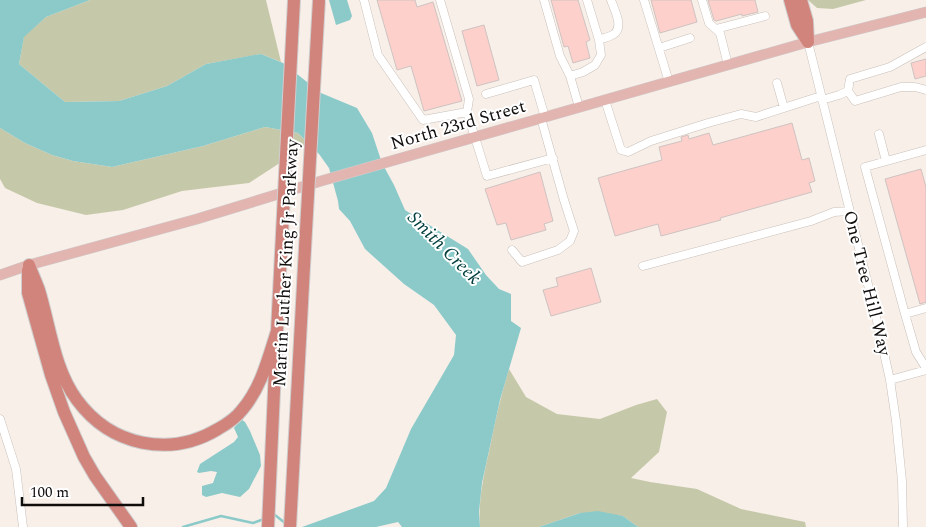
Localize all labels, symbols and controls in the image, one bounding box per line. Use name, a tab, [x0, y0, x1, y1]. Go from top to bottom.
street label: North 23rd Street	[387, 93, 529, 157]
street label: Martin Luther King Jr Parkway	[266, 137, 306, 388]
water label: Smith Creek	[400, 204, 488, 292]
street label: One Tree Hill Way	[836, 208, 898, 360]
scale bar	[22, 474, 144, 506]
text: 100 m	[30, 481, 69, 504]

